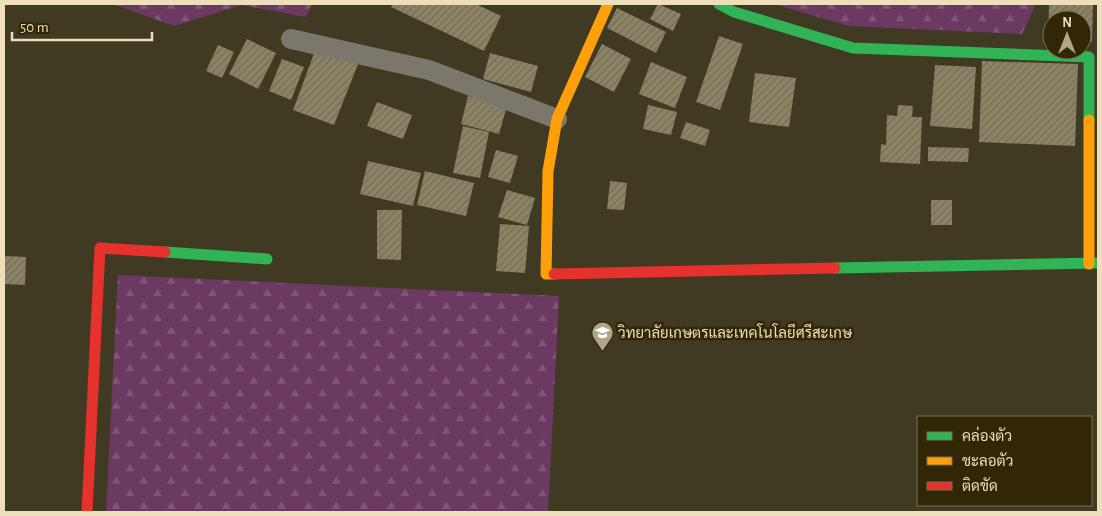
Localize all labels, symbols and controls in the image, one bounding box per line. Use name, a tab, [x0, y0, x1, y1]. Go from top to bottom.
scale bar	[12, 10, 152, 42]
north arrow	[1042, 10, 1092, 60]
text: N	[1062, 16, 1072, 30]
text: 50 m	[20, 20, 49, 35]
school or university icon: วิทยาลัยเกษตรและเทคโนโลยีศรีสะเกษ	[590, 321, 614, 352]
place label: วิทยาลัยเกษตรและเทคโนโลยีศรีสะเกษ	[618, 323, 853, 341]
legend	[917, 416, 1092, 506]
text: คล่องตัว	[962, 426, 1012, 444]
text: ชะลอตัว	[962, 452, 1013, 469]
text: ติดขัด	[962, 477, 998, 494]

